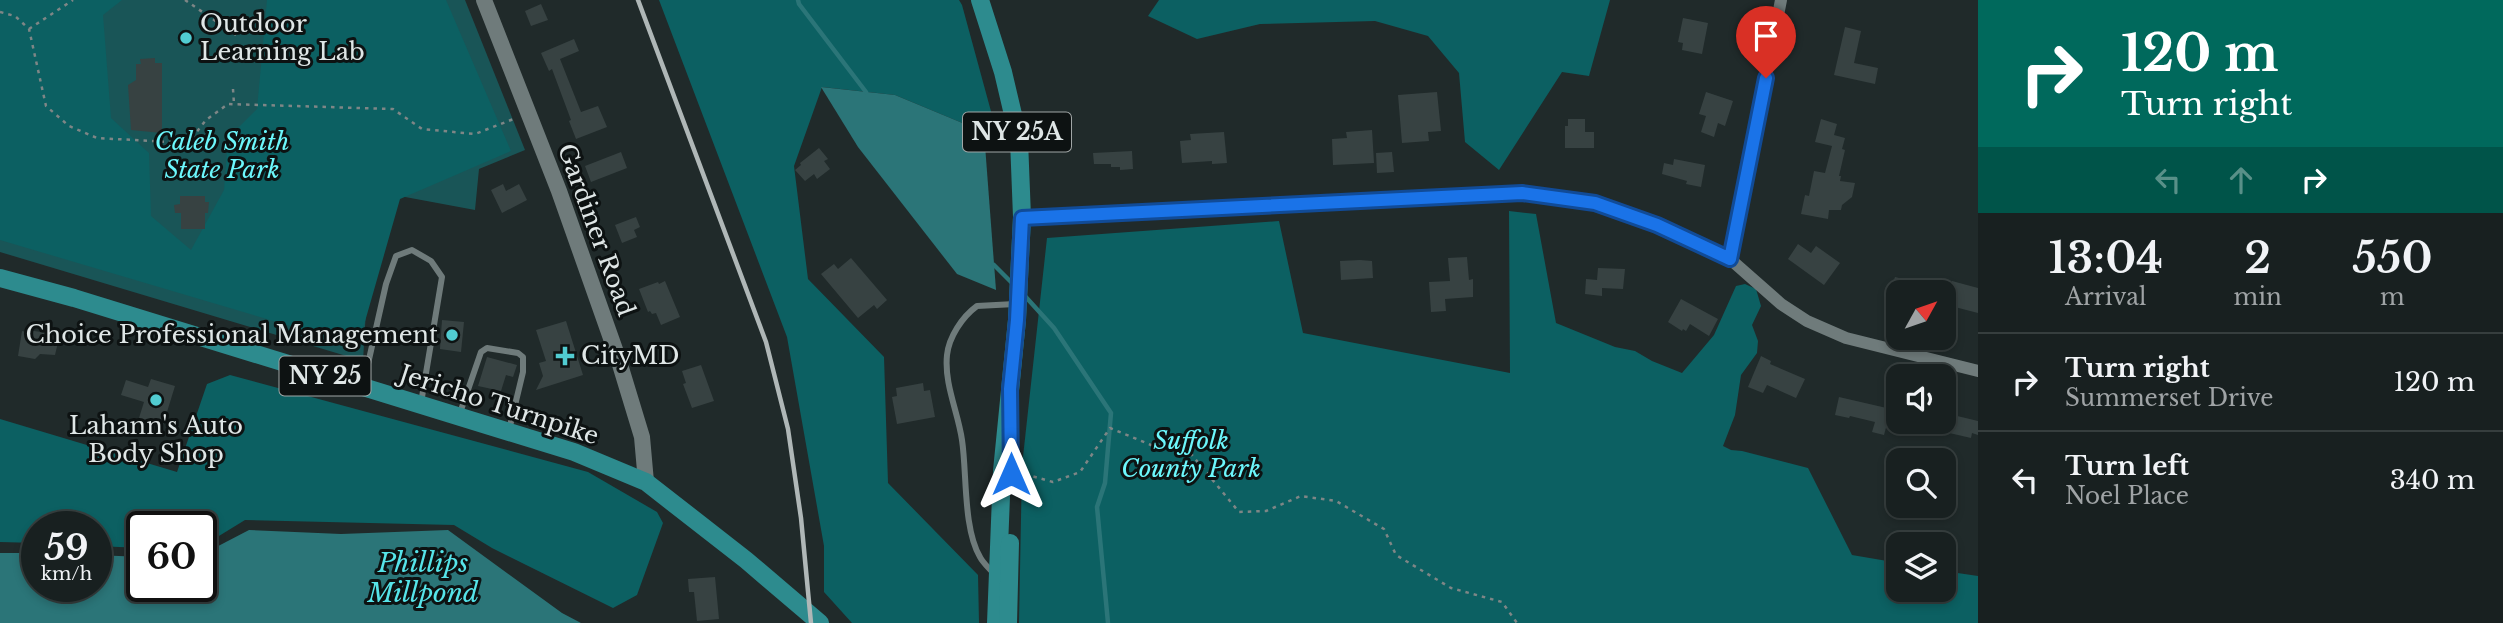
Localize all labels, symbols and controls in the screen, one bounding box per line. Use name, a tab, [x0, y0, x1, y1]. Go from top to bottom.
pin	[1736, 6, 1796, 78]
place label: Outdoor Learning Lab	[200, 9, 365, 66]
icon: arrive	[1747, 17, 1785, 55]
text: 120 m	[2121, 23, 2279, 84]
icon: right	[2006, 28, 2097, 119]
marker: Outdoor Learning Lab	[178, 30, 194, 46]
text: Turn right	[2121, 84, 2292, 124]
road number: NY 25A	[963, 113, 1071, 152]
park label: Caleb Smith State Park	[155, 127, 289, 184]
street label: Gardiner Road	[552, 140, 641, 320]
icon: left	[2149, 161, 2187, 199]
icon: ahead	[2222, 161, 2260, 199]
icon: right	[2295, 161, 2333, 199]
text: 13:04	[2048, 232, 2163, 284]
text: 2	[2244, 232, 2271, 284]
text: 550	[2352, 232, 2433, 284]
north arrow	[1886, 280, 1956, 350]
map controls	[1886, 280, 1956, 602]
text: Arrival	[2065, 283, 2146, 311]
text: min	[2234, 283, 2282, 311]
text: m	[2380, 283, 2405, 311]
place label: Choice Professional Management	[26, 320, 438, 349]
marker: Choice Professional Management	[444, 327, 460, 343]
place label: CityMD	[581, 341, 679, 370]
marker: CityMD	[555, 346, 575, 366]
text: Turn right	[2065, 352, 2210, 384]
road number: NY 25	[280, 356, 370, 396]
street label: Jericho Turnpike	[393, 358, 602, 450]
icon: right	[2006, 363, 2044, 401]
button: sound	[1886, 364, 1956, 434]
text: 120 m	[2393, 366, 2475, 398]
text: Summerset Drive	[2065, 384, 2273, 412]
marker: Lahann's Auto Body Shop	[148, 392, 164, 408]
place label: Lahann's Auto Body Shop	[69, 411, 243, 468]
park label: Suffolk County Park	[1121, 426, 1261, 483]
position arrow	[974, 437, 1048, 511]
button: search	[1886, 448, 1956, 518]
text: Turn left	[2065, 450, 2189, 482]
icon: left	[2006, 461, 2044, 499]
text: 340 m	[2390, 464, 2475, 496]
text: Noel Place	[2065, 482, 2189, 510]
speed limit sign: 60	[126, 511, 217, 602]
text: 59	[44, 526, 89, 569]
button: layers	[1886, 532, 1956, 602]
water label: Phillips Millpond	[366, 547, 479, 609]
text: km/h	[41, 563, 92, 585]

